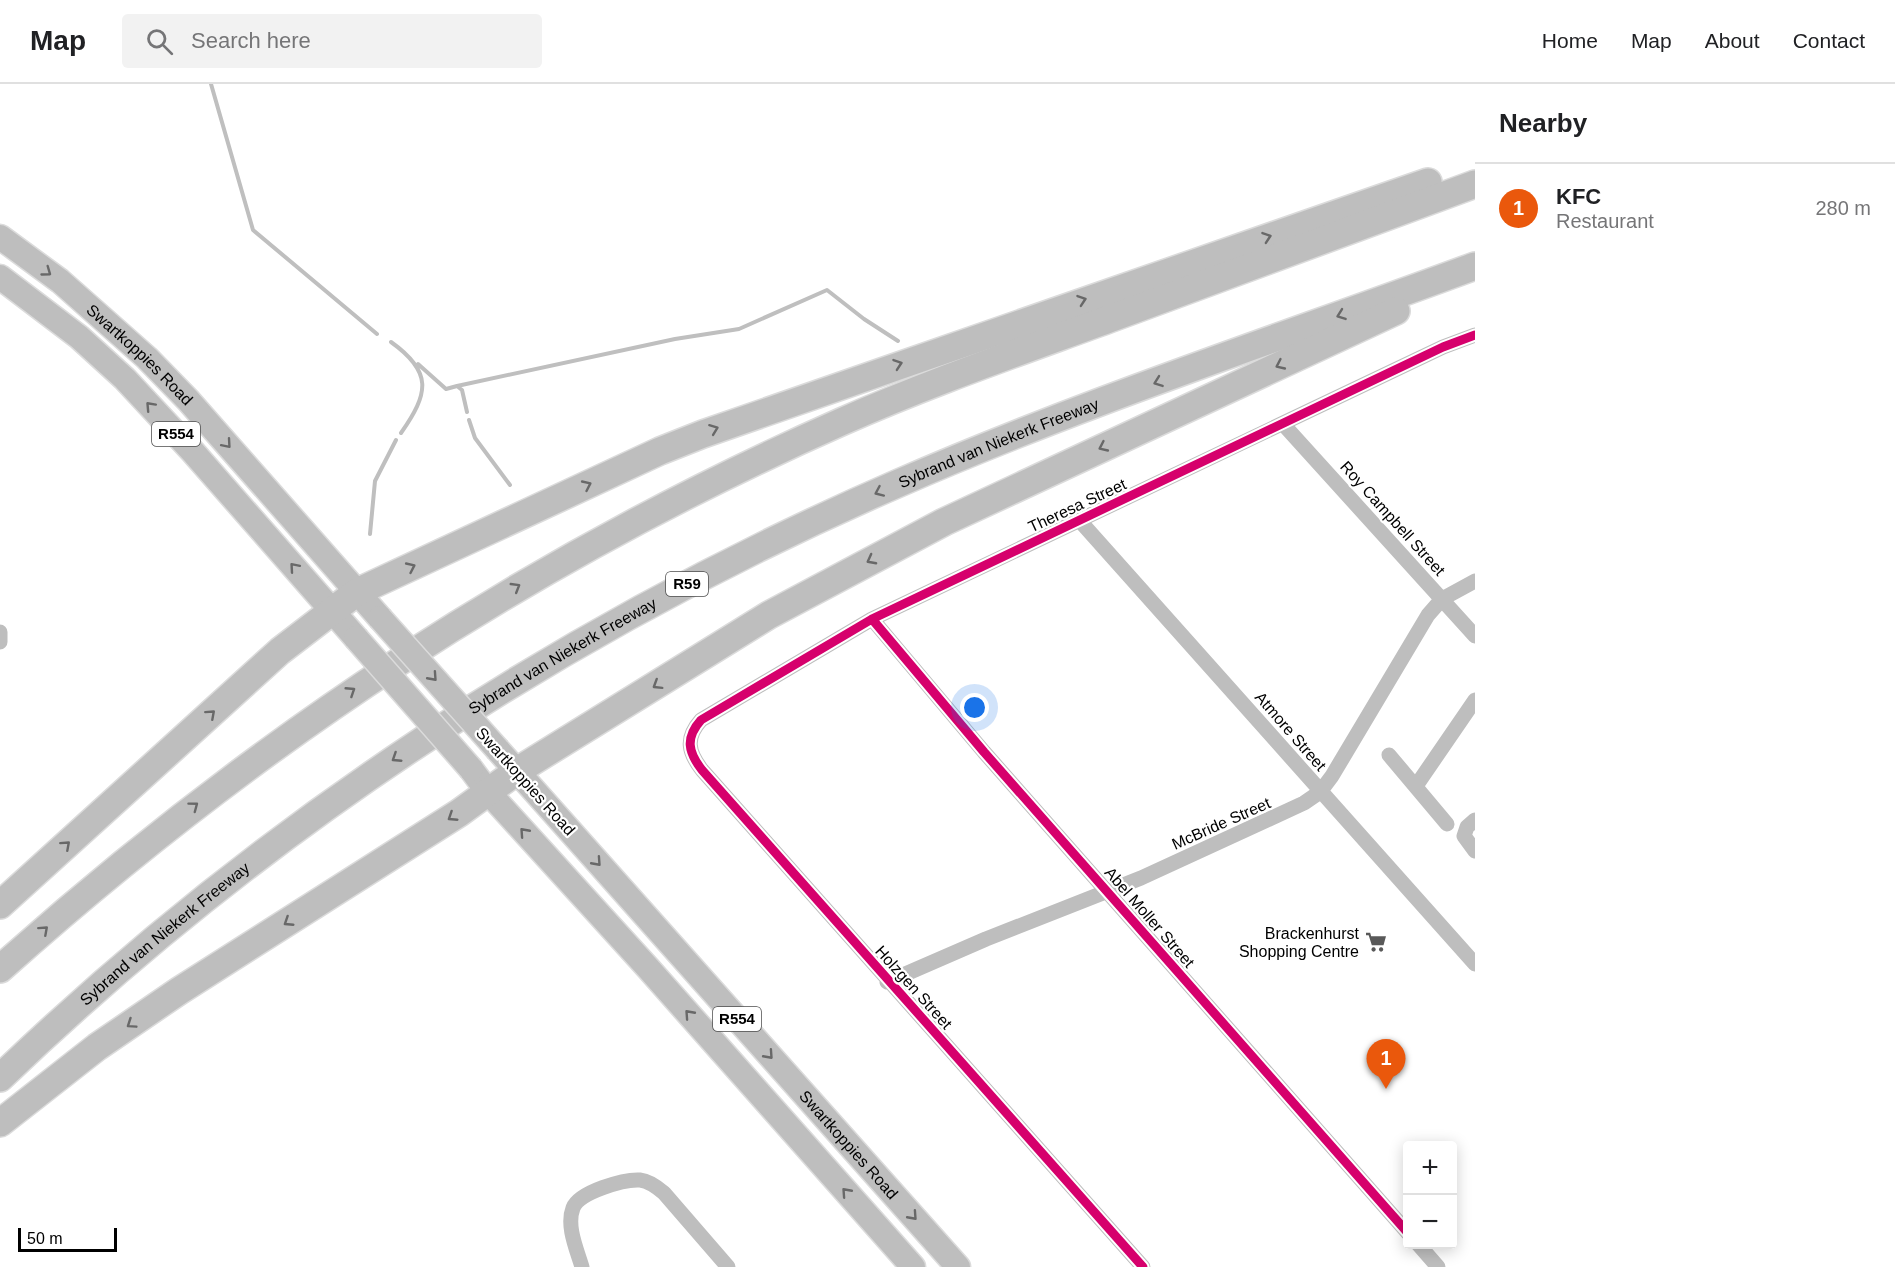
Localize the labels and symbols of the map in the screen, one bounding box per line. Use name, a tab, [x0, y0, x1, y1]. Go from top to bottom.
one-way arrow	[1261, 232, 1272, 245]
one-way arrow	[41, 265, 52, 276]
one-way arrow	[1077, 295, 1087, 308]
street label: Swartkoppies Road	[83, 301, 196, 409]
one-way arrow	[1336, 307, 1347, 320]
one-way arrow	[1276, 358, 1287, 370]
one-way arrow	[892, 359, 903, 372]
one-way arrow	[1153, 375, 1164, 387]
street label: Sybrand van Niekerk Freeway	[896, 395, 1101, 491]
one-way arrow	[146, 402, 157, 412]
road number: R554	[152, 422, 200, 446]
one-way arrow	[709, 424, 719, 437]
one-way arrow	[220, 437, 231, 447]
one-way arrow	[1099, 440, 1110, 452]
street label: Roy Campbell Street	[1337, 458, 1449, 579]
street label: Theresa Street	[1026, 475, 1129, 536]
one-way arrow	[581, 480, 592, 492]
one-way arrow	[874, 485, 885, 497]
one-way arrow	[867, 553, 877, 564]
one-way arrow	[404, 562, 415, 574]
one-way arrow	[290, 563, 301, 574]
road number: R59	[666, 572, 708, 596]
one-way arrow	[510, 583, 520, 595]
street label: Sybrand van Niekerk Freeway	[466, 595, 659, 718]
one-way arrow	[426, 670, 437, 681]
one-way arrow	[653, 677, 663, 689]
one-way arrow	[345, 687, 356, 698]
street label: Atmore Street	[1252, 689, 1330, 775]
your location	[960, 693, 989, 722]
one-way arrow	[204, 710, 215, 721]
street label: Swartkoppies Road	[473, 724, 578, 839]
one-way arrow	[392, 750, 402, 762]
street label: McBride Street	[1169, 794, 1273, 853]
one-way arrow	[187, 803, 198, 814]
one-way arrow	[448, 810, 458, 822]
one-way arrow	[520, 828, 531, 838]
one-way arrow	[59, 841, 70, 852]
one-way arrow	[590, 855, 601, 866]
street label: Sybrand van Niekerk Freeway	[77, 859, 253, 1009]
street label: Abel Moller Street	[1101, 864, 1198, 971]
one-way arrow	[284, 915, 294, 927]
place label: Brackenhurst Shopping Centre	[1239, 925, 1360, 960]
one-way arrow	[37, 926, 47, 937]
supermarket icon: Brackenhurst Shopping Centre	[1364, 930, 1388, 954]
street label: Holzgen Street	[872, 942, 956, 1033]
road number: R554	[713, 1007, 761, 1031]
one-way arrow	[685, 1010, 696, 1021]
one-way arrow	[126, 1017, 137, 1028]
pin: 1	[1366, 1040, 1406, 1089]
one-way arrow	[762, 1048, 773, 1058]
street label: Swartkoppies Road	[796, 1087, 901, 1202]
one-way arrow	[842, 1188, 853, 1199]
one-way arrow	[906, 1209, 917, 1220]
scale bar	[18, 1225, 117, 1252]

